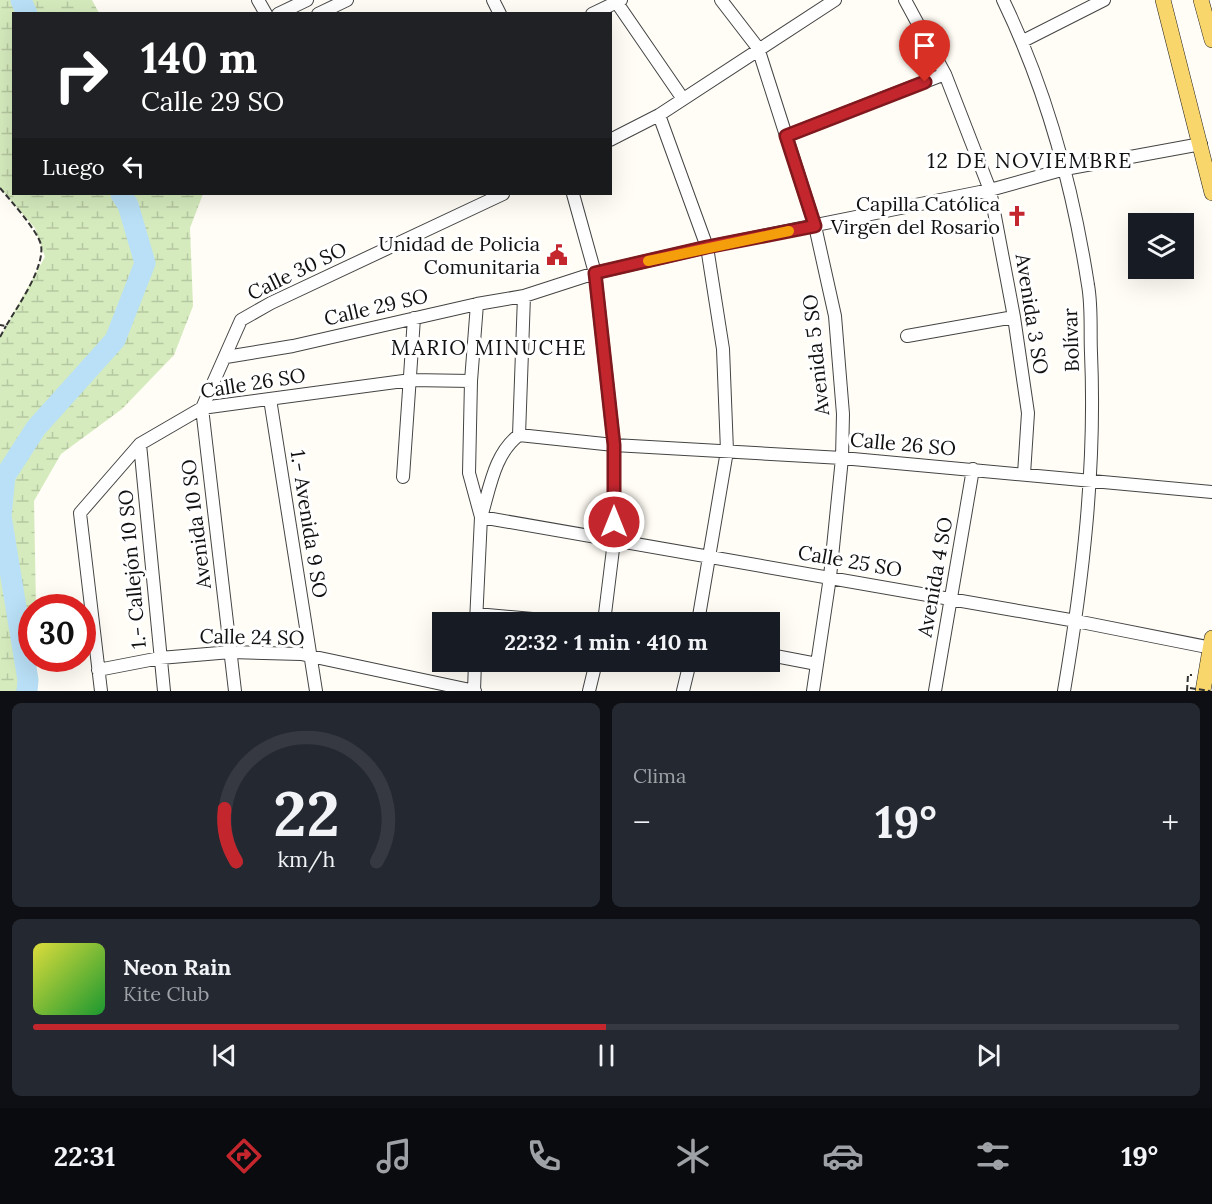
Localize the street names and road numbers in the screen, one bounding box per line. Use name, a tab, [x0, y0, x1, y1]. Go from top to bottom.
street label: Calle 30 SO	[243, 236, 350, 305]
street label: Avenida 3 SO	[1010, 251, 1054, 376]
street label: Calle 29 SO	[321, 282, 430, 331]
street label: Avenida 5 SO	[797, 293, 834, 418]
street label: Bolívar	[1057, 307, 1084, 372]
street label: Calle 26 SO	[199, 362, 307, 403]
street label: Calle 26 SO	[849, 426, 957, 461]
street label: 1.- Avenida 9 SO	[285, 448, 334, 600]
street label: Avenida 10 SO	[175, 458, 216, 591]
street label: 1.- Callejón 10 SO	[112, 488, 151, 650]
street label: Avenida 4 SO	[911, 515, 957, 640]
street label: Calle 25 SO	[796, 539, 904, 582]
street label: Calle 24 SO	[199, 623, 305, 650]

